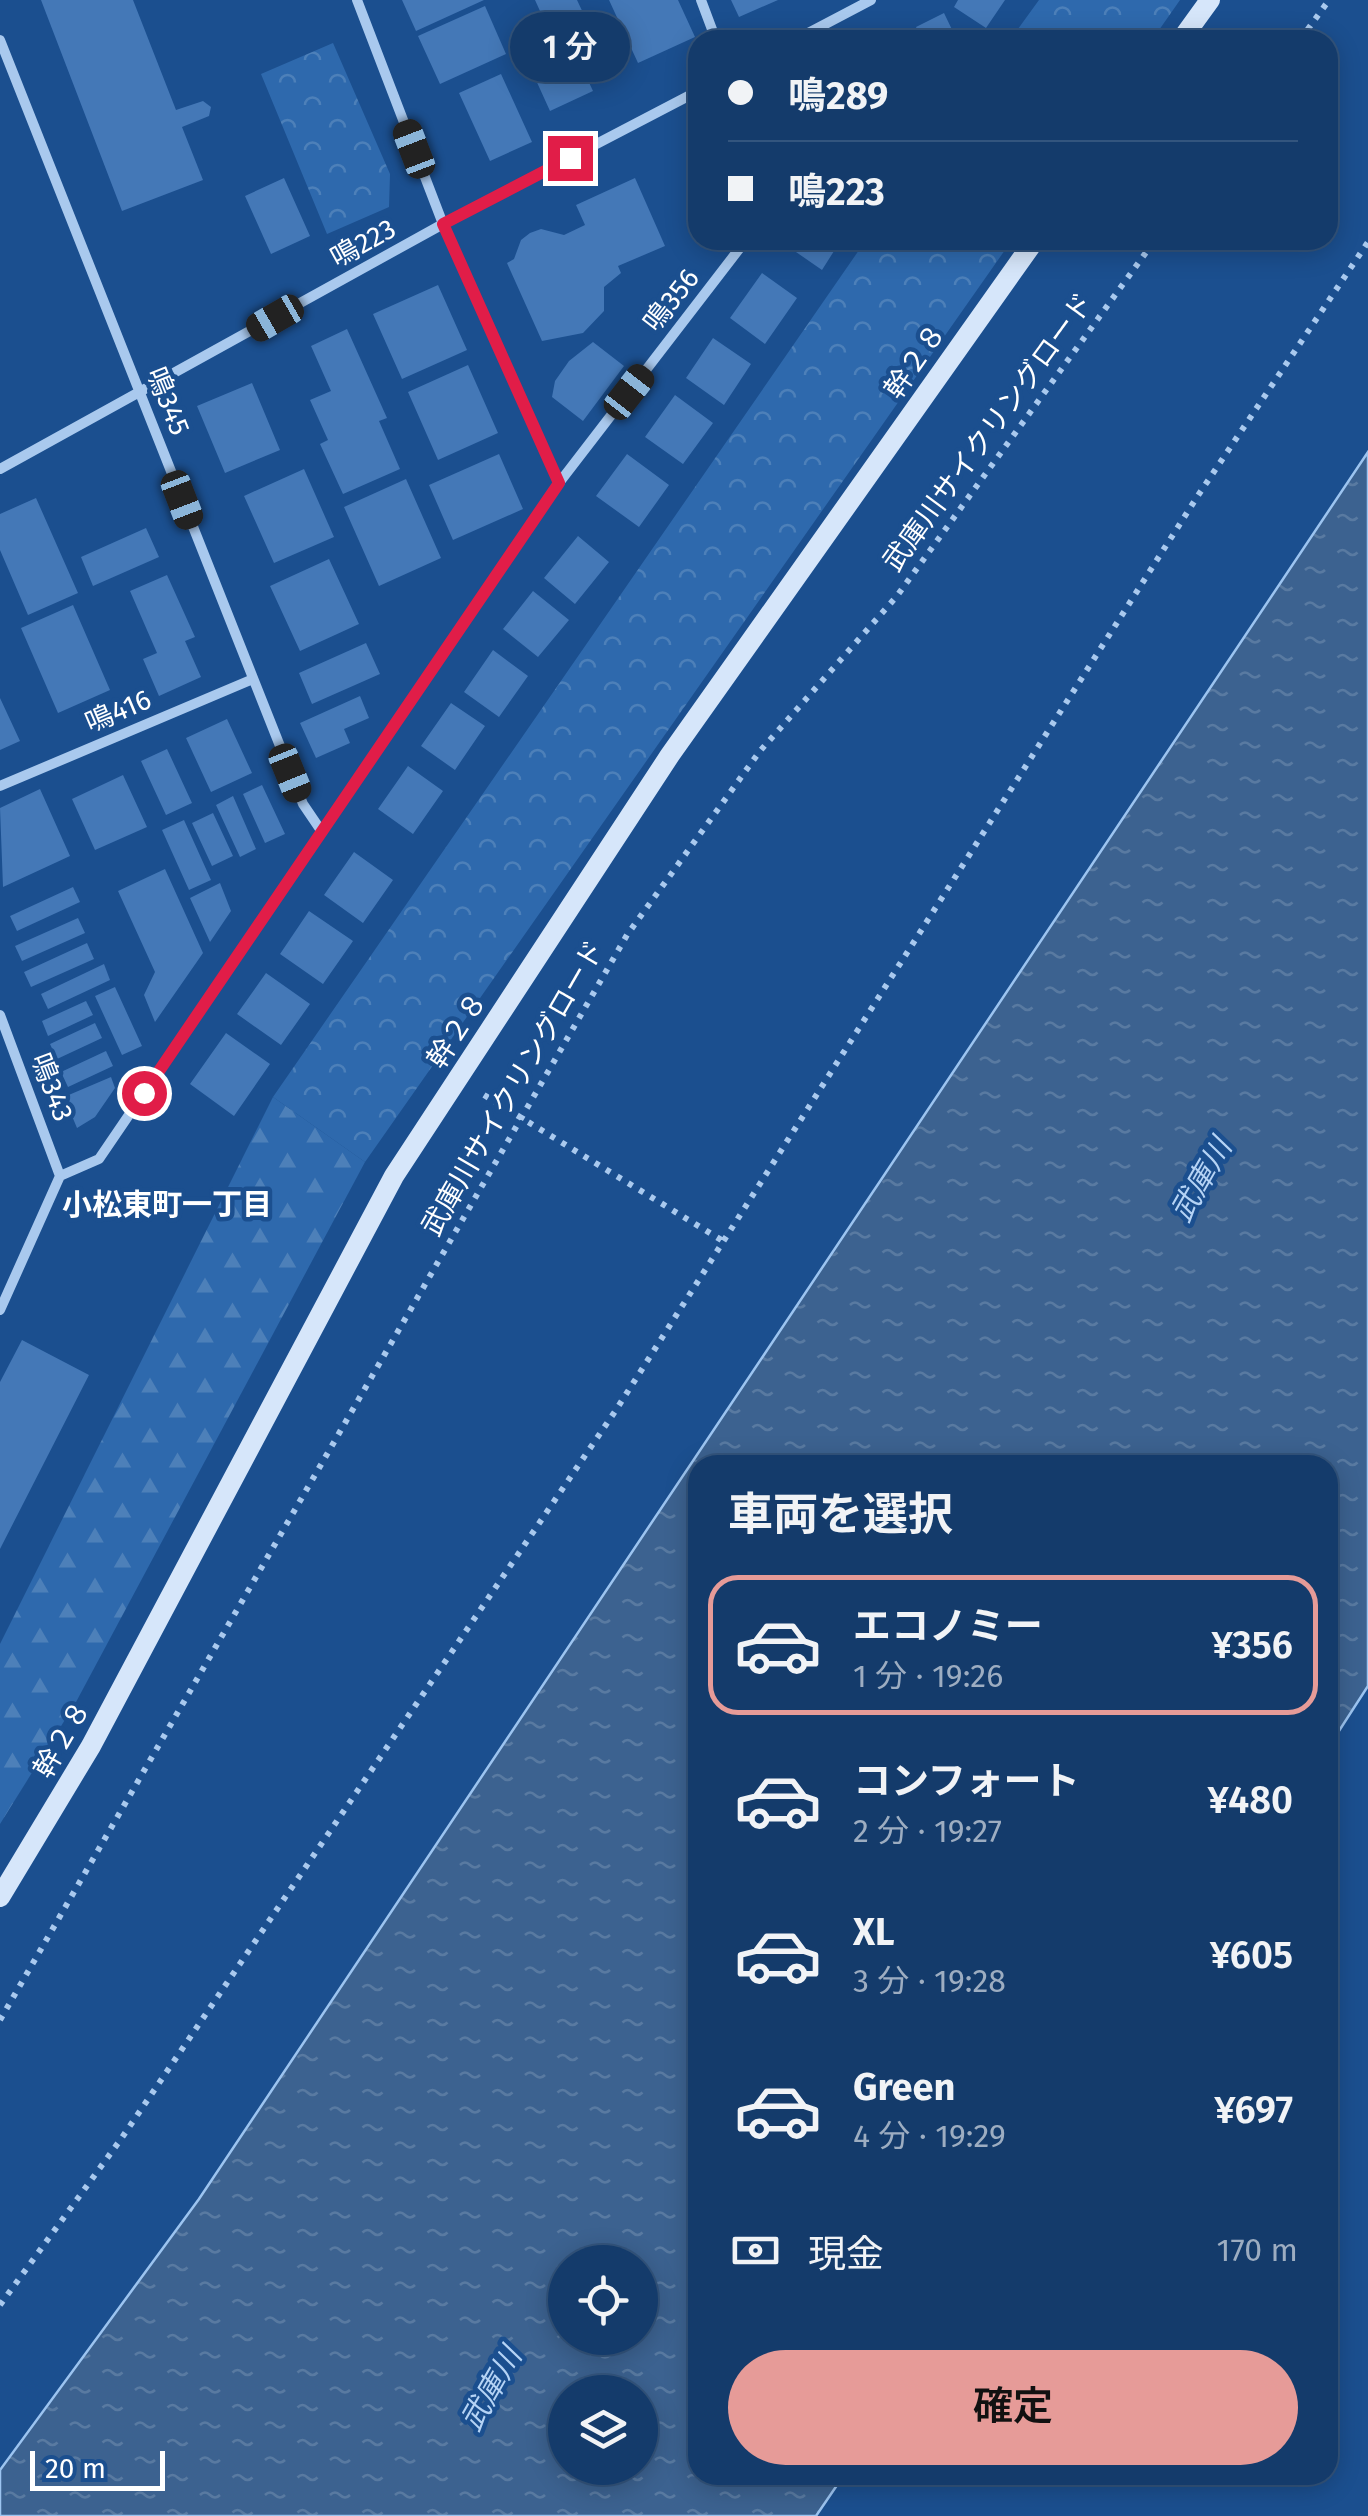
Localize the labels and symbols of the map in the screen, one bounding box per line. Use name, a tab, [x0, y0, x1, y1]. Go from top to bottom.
callout: 1 分	[510, 13, 630, 83]
car	[389, 116, 439, 182]
route end	[548, 136, 593, 181]
street label: 鳴223	[325, 212, 401, 274]
street label: 鳴356	[636, 262, 706, 338]
street label: 武庫川サイクリングロード	[876, 287, 1100, 577]
car	[242, 290, 308, 346]
street label: 幹２８	[877, 317, 953, 405]
car	[599, 359, 659, 425]
street label: 鳴345	[139, 362, 197, 440]
car	[157, 467, 207, 533]
street label: 鳴416	[80, 682, 156, 740]
car	[265, 740, 315, 806]
street label: 武庫川サイクリングロード	[415, 934, 611, 1242]
street label: 幹２８	[420, 986, 494, 1074]
street label: 鳴343	[24, 1048, 80, 1126]
route start	[122, 1071, 167, 1116]
water label: 武庫川	[1163, 1129, 1241, 1228]
district label: 小松東町一丁目	[62, 1187, 272, 1223]
street label: 幹２８	[27, 1694, 97, 1784]
water label: 武庫川	[453, 2338, 531, 2437]
scale bar	[30, 2446, 165, 2490]

